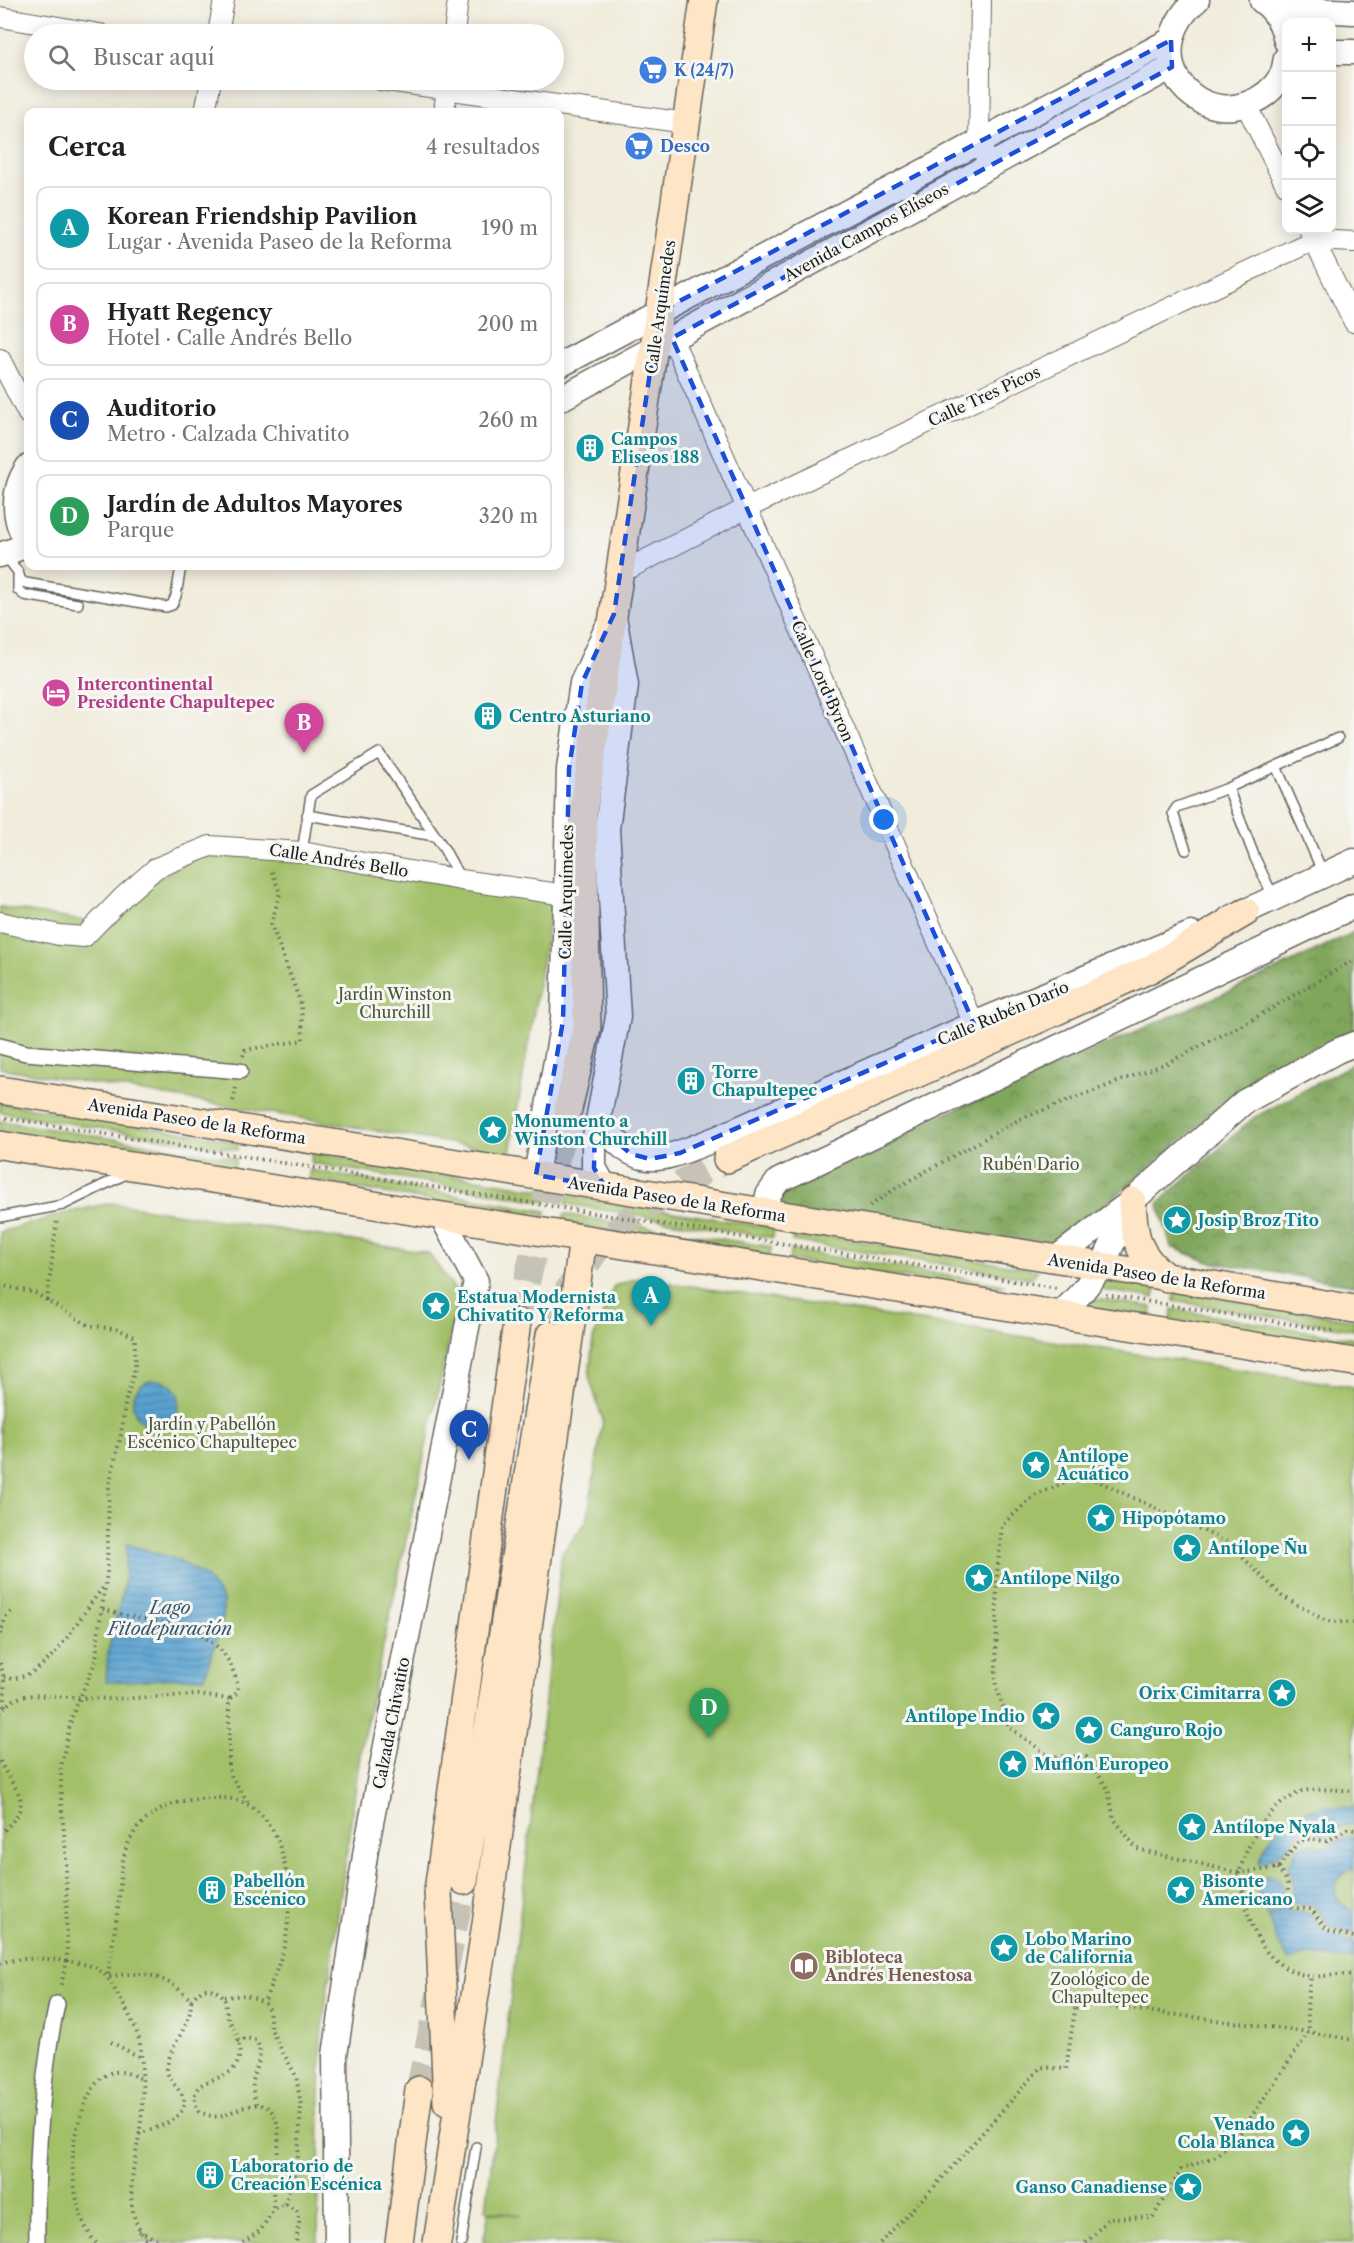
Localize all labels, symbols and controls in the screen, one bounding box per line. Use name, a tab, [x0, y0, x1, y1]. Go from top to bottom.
map controls	[1282, 18, 1336, 234]
button: +	[1282, 18, 1336, 72]
search box	[24, 24, 564, 90]
icon: search	[45, 41, 78, 74]
text: Buscar aquí	[93, 44, 215, 71]
supermarket icon: K (24/7)	[637, 54, 669, 86]
place label: K (24/7)	[674, 60, 734, 80]
button: −	[1282, 72, 1336, 126]
button: locate	[1282, 126, 1336, 180]
supermarket icon: Desco	[623, 130, 655, 162]
text: Cerca	[48, 131, 126, 163]
text: 4 resultados	[426, 135, 540, 159]
place label: Desco	[660, 136, 710, 156]
street label: Avenida Campos Elíseos	[779, 178, 952, 286]
button: layers	[1282, 180, 1336, 234]
text: Korean Friendship Pavilion	[107, 203, 417, 230]
text: A	[62, 216, 77, 240]
text: 190 m	[481, 216, 538, 240]
text: Lugar · Avenida Paseo de la Reforma	[107, 230, 452, 254]
street label: Calle Arquímedes	[641, 239, 679, 375]
text: Hyatt Regency	[107, 299, 272, 326]
text: B	[62, 312, 77, 336]
text: 200 m	[477, 312, 538, 336]
text: Hotel · Calle Andrés Bello	[107, 326, 352, 350]
street label: Calle Tres Picos	[925, 361, 1043, 431]
text: Auditorio	[107, 395, 216, 422]
text: C	[61, 408, 78, 432]
text: 260 m	[478, 408, 538, 432]
text: Metro · Calzada Chivatito	[107, 422, 349, 446]
place label: Campos Eliseos 188	[611, 429, 700, 467]
building icon: Campos Eliseos 188	[574, 432, 606, 464]
text: Jardín de Adultos Mayores	[107, 491, 403, 518]
text: D	[61, 504, 78, 528]
text: 320 m	[479, 504, 538, 528]
text: Parque	[107, 518, 174, 542]
street label: Calle Lord Byron	[787, 617, 859, 745]
place label: Intercontinental Presidente Chapultepec	[77, 674, 275, 712]
hotel icon: Intercontinental Presidente Chapultepec	[40, 677, 72, 709]
building icon: Centro Asturiano	[472, 700, 504, 732]
pin: B	[284, 704, 324, 753]
place label: Centro Asturiano	[509, 706, 651, 726]
your location	[869, 805, 898, 834]
street label: Calle Arquímedes	[555, 824, 577, 960]
street label: Calle Andrés Bello	[268, 839, 410, 881]
street label: Calle Rubén Darío	[934, 976, 1072, 1050]
park label: Jardín Winston Churchill	[335, 984, 452, 1022]
place label: Torre Chapultepec	[712, 1062, 817, 1100]
building icon: Torre Chapultepec	[675, 1065, 707, 1097]
street label: Avenida Paseo de la Reforma	[86, 1094, 308, 1148]
place label: Monumento a Winston Churchill	[513, 1111, 668, 1149]
place icon: Monumento a Winston Churchill	[477, 1114, 509, 1146]
park label: Rubén Dario	[982, 1154, 1080, 1174]
street label: Avenida Paseo de la Reforma	[566, 1172, 788, 1226]
place icon: Josip Broz Tito	[1161, 1204, 1193, 1236]
place label: Josip Broz Tito	[1195, 1210, 1319, 1230]
street label: Avenida Paseo de la Reforma	[1046, 1249, 1268, 1303]
pin: A	[632, 1276, 670, 1326]
place label: Estatua Modernista Chivatito Y Reforma	[457, 1287, 625, 1325]
place icon: Estatua Modernista Chivatito Y Reforma	[420, 1290, 452, 1322]
pin: C	[450, 1410, 488, 1460]
park label: Jardín y Pabellón Escénico Chapultepec	[127, 1414, 297, 1452]
place label: Antílope Acuático	[1056, 1446, 1129, 1484]
place icon: Antílope Acuático	[1020, 1449, 1052, 1481]
place icon: Hipopótamo	[1085, 1502, 1117, 1534]
place label: Hipopótamo	[1122, 1508, 1226, 1528]
place icon: Antílope Ñu	[1171, 1532, 1203, 1564]
place label: Antílope Ñu	[1207, 1538, 1308, 1558]
place icon: Antílope Nilgo	[963, 1562, 995, 1594]
place label: Antílope Nilgo	[999, 1568, 1120, 1588]
water label: Lago Fitodepuración	[106, 1597, 232, 1640]
street label: Calzada Chivatito	[368, 1655, 414, 1791]
place icon: Orix Cimitarra	[1266, 1677, 1298, 1709]
place label: Orix Cimitarra	[1139, 1683, 1262, 1703]
pin: D	[690, 1688, 728, 1738]
place icon: Antílope Indio	[1030, 1700, 1062, 1732]
place label: Antílope Indio	[904, 1706, 1025, 1726]
place icon: Canguro Rojo	[1073, 1714, 1105, 1746]
place label: Canguro Rojo	[1110, 1720, 1223, 1740]
place icon: Muflón Europeo	[997, 1748, 1029, 1780]
place label: Muflón Europeo	[1034, 1754, 1169, 1774]
place icon: Antílope Nyala	[1176, 1811, 1208, 1843]
place label: Antílope Nyala	[1212, 1817, 1337, 1837]
place label: Pabellón Escénico	[233, 1871, 306, 1909]
place label: Bisonte Americano	[1201, 1871, 1293, 1909]
building icon: Pabellón Escénico	[196, 1874, 228, 1906]
place icon: Bisonte Americano	[1165, 1874, 1197, 1906]
place label: Lobo Marino de California	[1025, 1929, 1134, 1967]
place icon: Lobo Marino de California	[988, 1932, 1020, 1964]
place label: Bibloteca Andrés Henestosa	[824, 1947, 973, 1985]
library icon: Bibloteca Andrés Henestosa	[788, 1950, 820, 1982]
park label: Zoológico de Chapultepec	[1050, 1969, 1150, 2007]
place label: Venado Cola Blanca	[1177, 2114, 1276, 2152]
place icon: Venado Cola Blanca	[1280, 2117, 1312, 2149]
place label: Laboratorio de Creación Escénica	[231, 2156, 383, 2194]
building icon: Laboratorio de Creación Escénica	[194, 2159, 226, 2191]
place icon: Ganso Canadiense	[1172, 2171, 1204, 2203]
place label: Ganso Canadiense	[1015, 2177, 1167, 2197]

